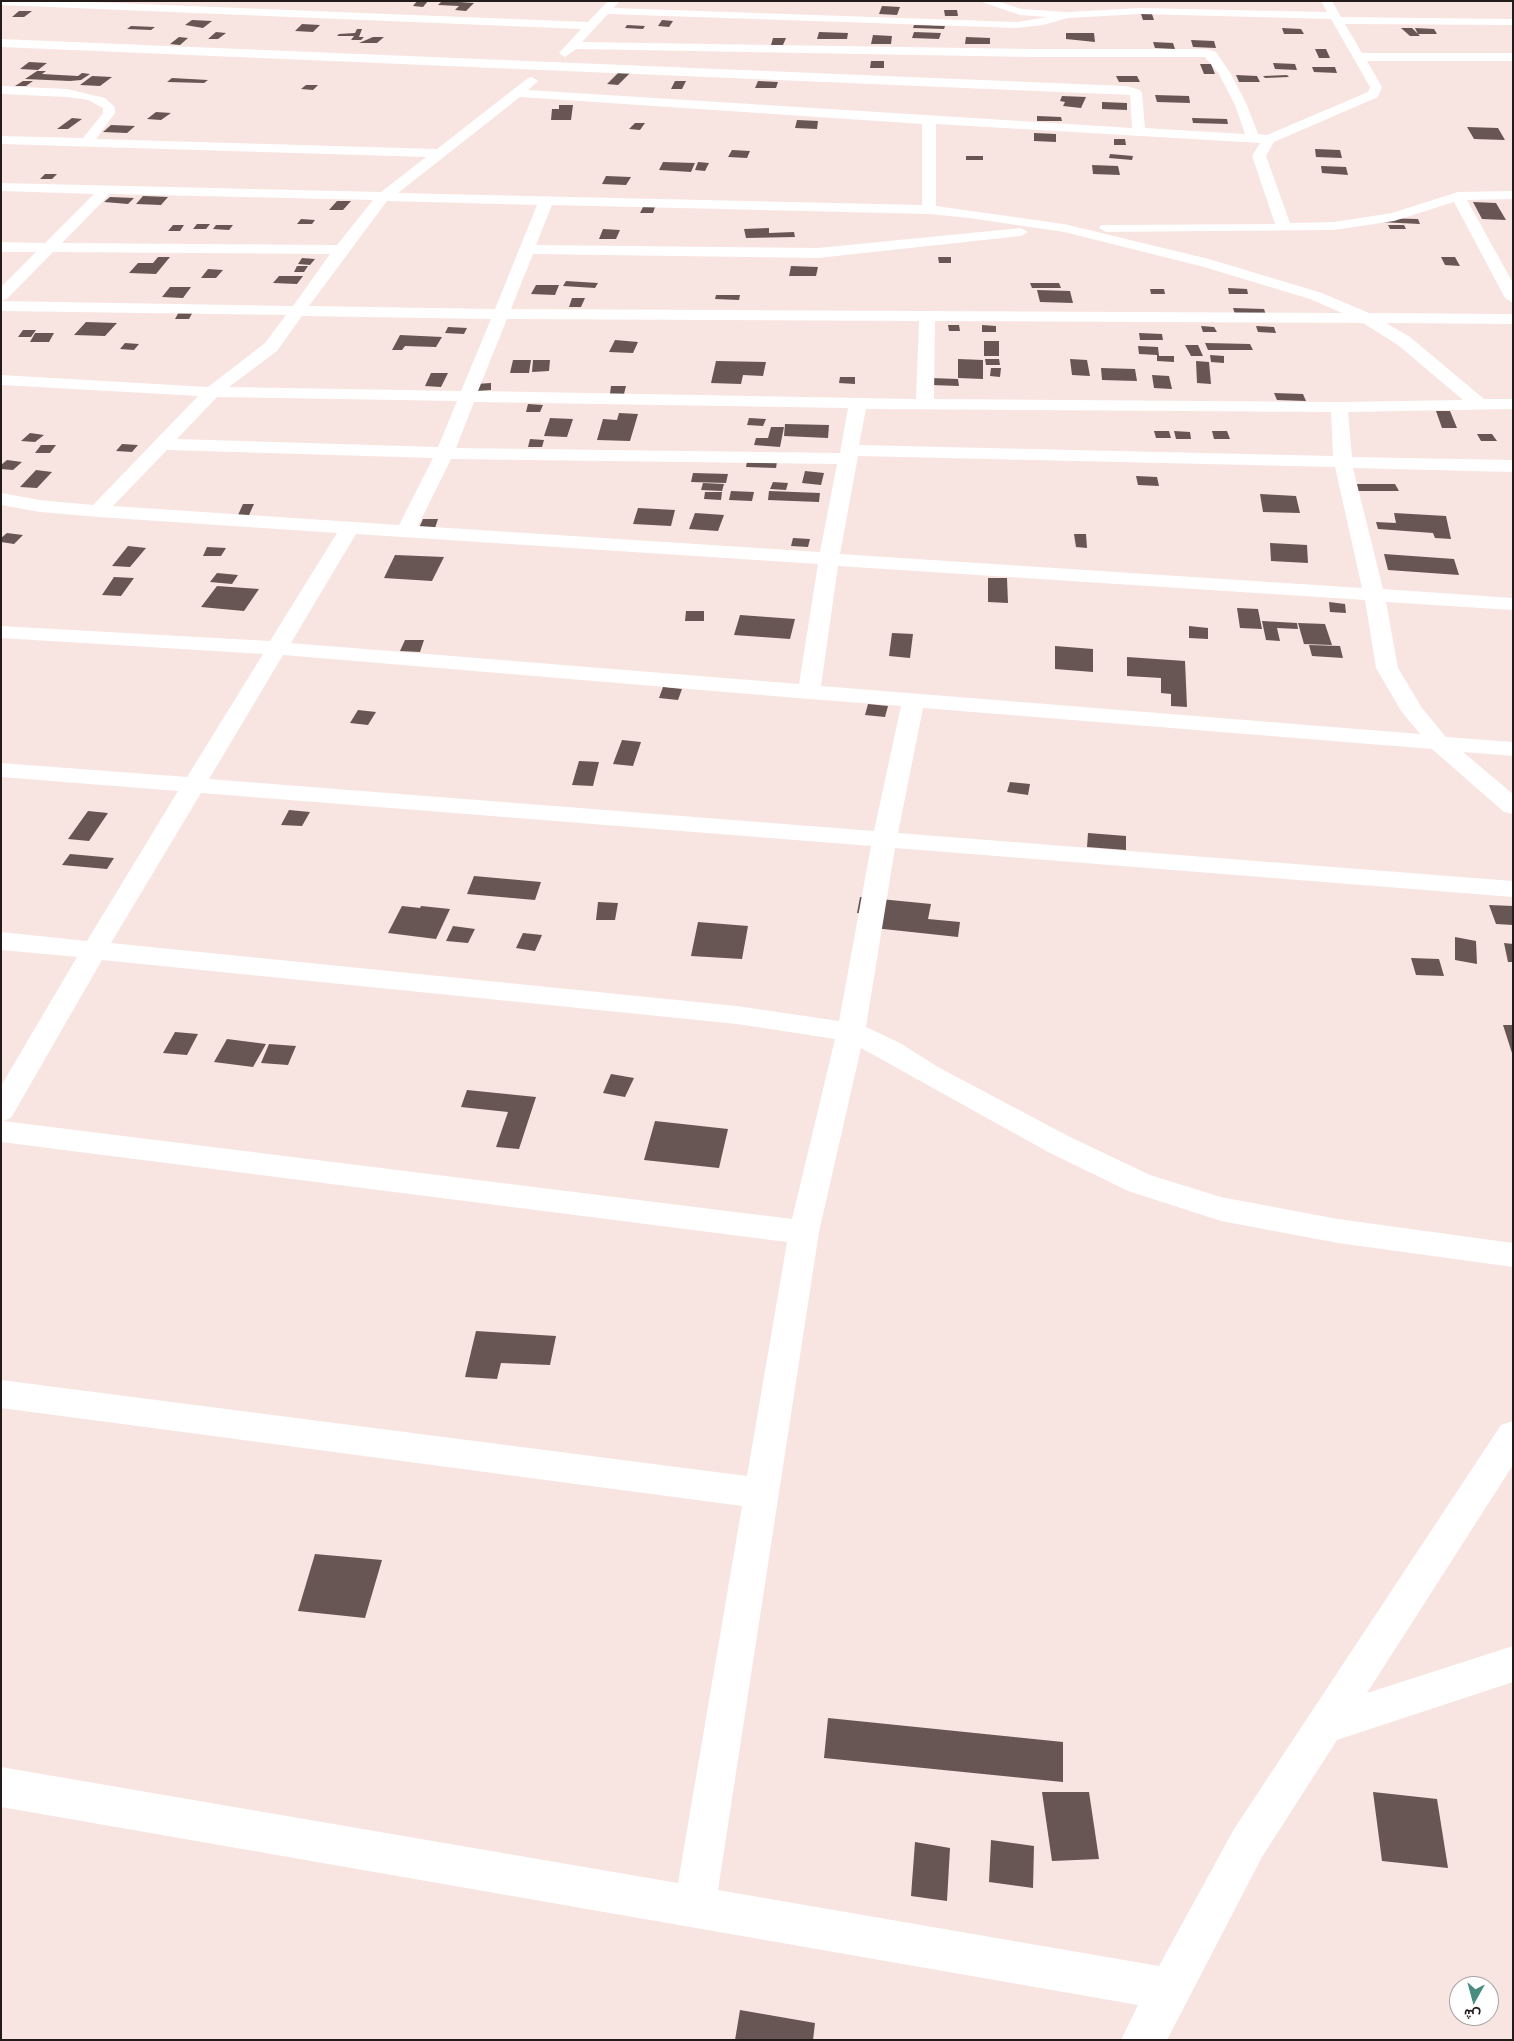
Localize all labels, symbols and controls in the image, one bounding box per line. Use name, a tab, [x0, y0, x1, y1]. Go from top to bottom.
north arrow	[1449, 1976, 1499, 2026]
text: ش	[1463, 2006, 1482, 2024]

